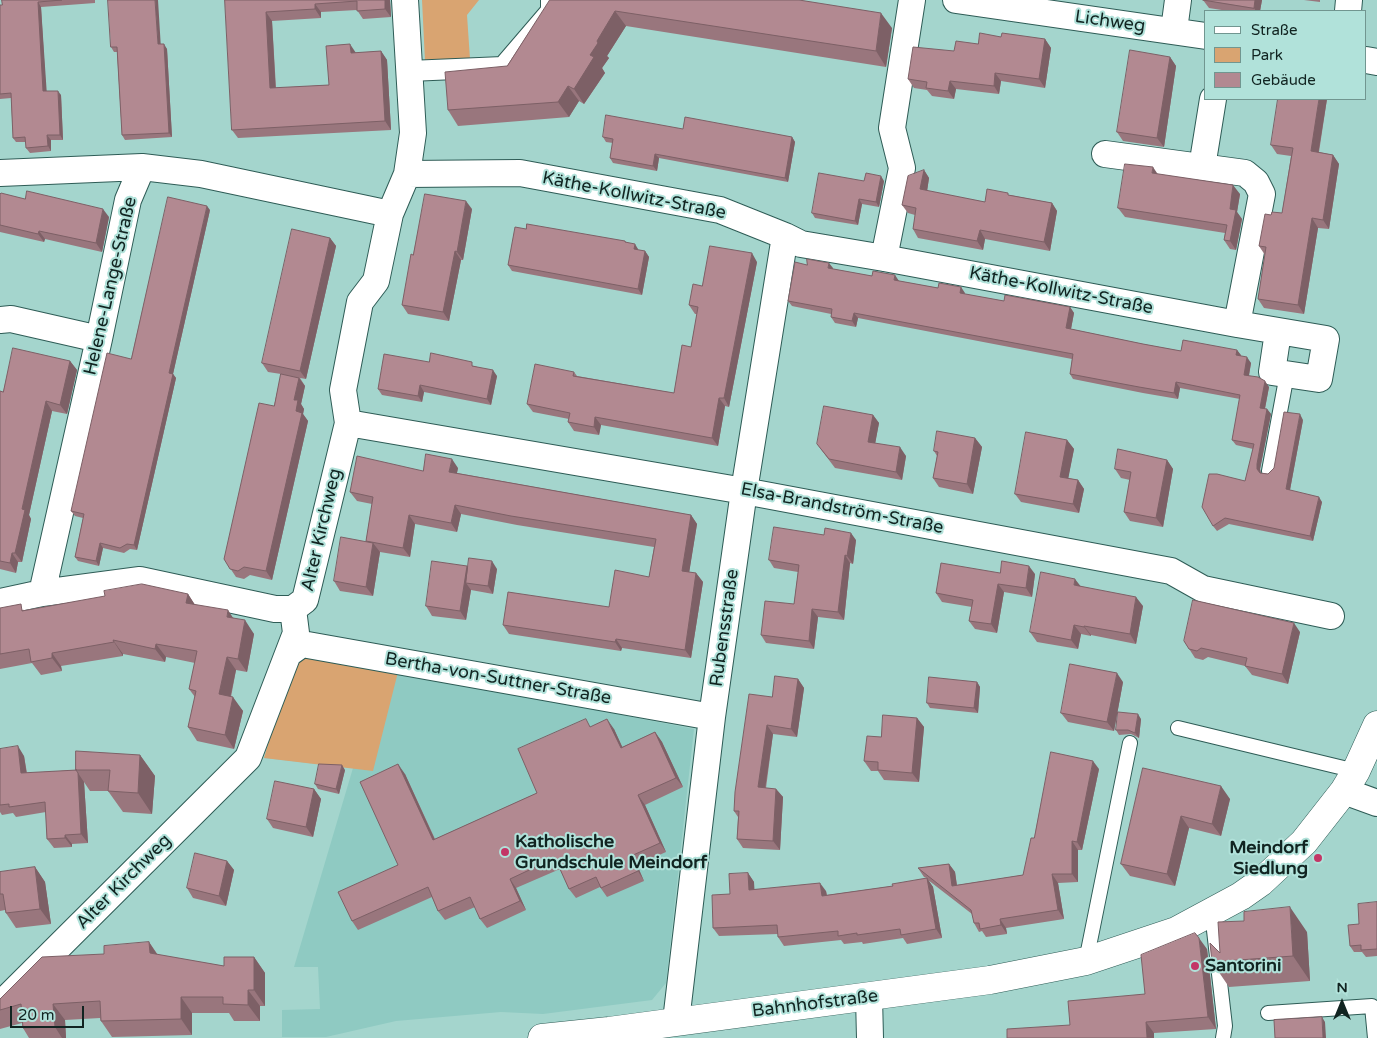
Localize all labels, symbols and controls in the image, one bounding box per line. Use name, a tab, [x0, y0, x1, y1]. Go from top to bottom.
street label: Lichweg	[1073, 6, 1147, 38]
legend	[1204, 10, 1367, 100]
text: Straße	[1251, 21, 1297, 39]
text: Park	[1251, 46, 1283, 64]
text: Gebäude	[1251, 71, 1316, 89]
street label: Käthe-Kollwitz-Straße	[540, 168, 728, 224]
street label: Helene-Lange-Straße	[80, 195, 142, 377]
street label: Käthe-Kollwitz-Straße	[967, 263, 1155, 319]
street label: Alter Kirchweg	[297, 466, 347, 594]
street label: Elsa-Brandström-Straße	[739, 479, 945, 539]
street label: Rubensstraße	[706, 568, 744, 688]
street label: Bertha-von-Suttner-Straße	[383, 648, 613, 710]
street label: Alter Kirchweg	[72, 830, 176, 934]
place label: Katholische Grundschule Meindorf	[515, 831, 707, 874]
place label: Meindorf Siedlung	[1229, 837, 1308, 880]
marker: Katholische Grundschule Meindorf	[499, 846, 511, 858]
marker: Meindorf Siedlung	[1312, 852, 1324, 864]
place label: Santorini	[1205, 955, 1281, 977]
marker: Santorini	[1189, 960, 1201, 972]
north arrow	[1317, 978, 1367, 1028]
text: N	[1336, 979, 1348, 996]
street label: Bahnhofstraße	[751, 986, 879, 1022]
scale bar	[12, 996, 86, 1028]
text: 20 m	[18, 1006, 55, 1024]

